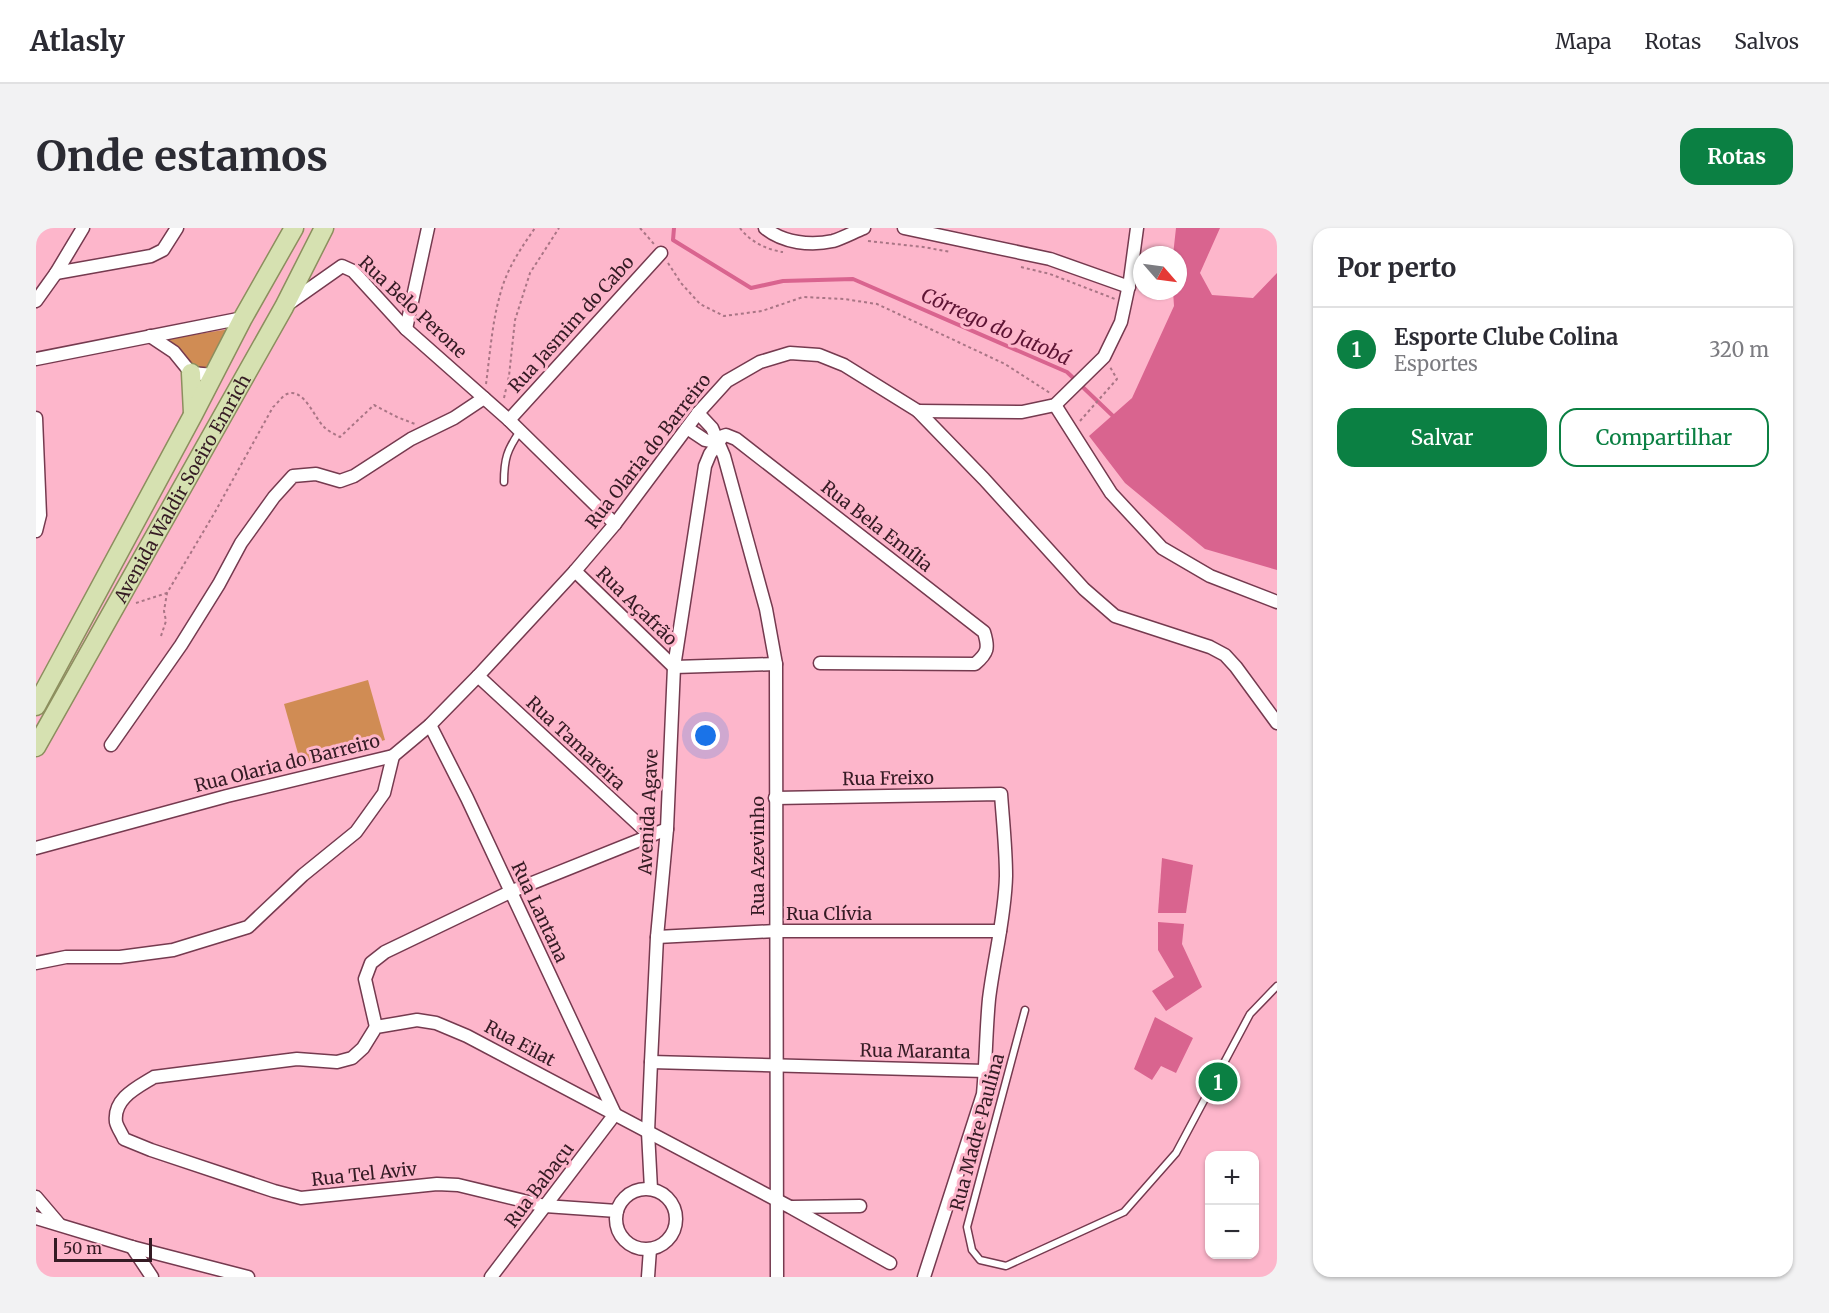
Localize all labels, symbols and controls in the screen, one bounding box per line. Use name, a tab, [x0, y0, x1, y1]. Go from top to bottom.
text: Atlasly	[30, 23, 125, 59]
text: Mapa	[1555, 28, 1612, 55]
text: Rotas	[1645, 28, 1701, 55]
text: Salvos	[1734, 28, 1799, 55]
button: Rotas	[1680, 128, 1793, 185]
text: Onde estamos	[36, 130, 328, 182]
north arrow	[1133, 246, 1187, 300]
street label: Rua Belo Perone	[354, 251, 472, 363]
street label: Rua Jasmim do Cabo	[503, 251, 639, 397]
text: Por perto	[1337, 251, 1456, 284]
water label: Córrego do Jatobá	[917, 282, 1075, 370]
text: Esporte Clube Colina	[1394, 323, 1618, 351]
text: 1	[1352, 337, 1361, 362]
text: 320 m	[1709, 337, 1769, 362]
text: Esportes	[1394, 351, 1478, 376]
street label: Rua Olaria do Barreiro	[580, 369, 716, 533]
street label: Avenida Waldir Soeiro Emrich	[108, 370, 255, 607]
button: Salvar	[1337, 408, 1547, 467]
button: Compartilhar	[1559, 408, 1769, 467]
street label: Rua Bela Emília	[817, 475, 938, 577]
street label: Rua Açafrão	[592, 562, 682, 650]
street label: Rua Tamareira	[522, 691, 631, 795]
your location	[691, 721, 720, 750]
street label: Rua Olaria do Barreiro	[192, 729, 382, 797]
street label: Avenida Agave	[633, 748, 663, 877]
street label: Rua Freixo	[842, 766, 934, 790]
street label: Rua Azevinho	[746, 796, 769, 916]
street label: Rua Lantana	[507, 858, 574, 967]
street label: Rua Clívia	[786, 902, 872, 925]
street label: Rua Eilat	[481, 1015, 559, 1071]
street label: Rua Maranta	[859, 1039, 971, 1063]
street label: Rua Madre Paulina	[945, 1050, 1009, 1213]
pin: 1	[1198, 1060, 1238, 1104]
street label: Rua Babaçu	[500, 1138, 578, 1232]
map controls	[1205, 1151, 1259, 1259]
button: +	[1205, 1151, 1259, 1205]
street label: Rua Tel Aviv	[310, 1157, 419, 1191]
button: −	[1205, 1205, 1259, 1259]
scale bar	[54, 1235, 152, 1262]
text: 50 m	[63, 1238, 102, 1258]

